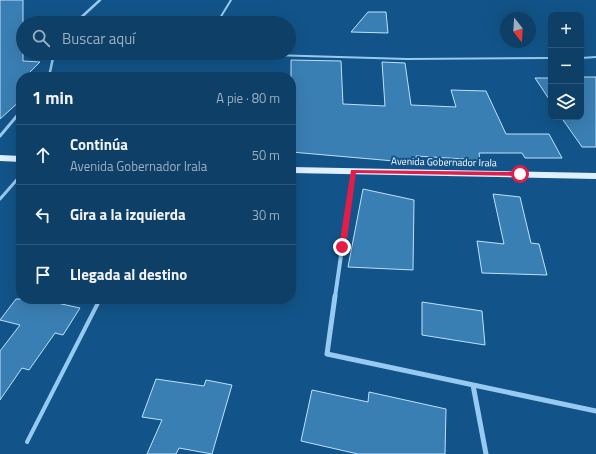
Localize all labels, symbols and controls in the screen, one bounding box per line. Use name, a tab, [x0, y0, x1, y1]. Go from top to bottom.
north arrow	[500, 12, 536, 48]
map controls	[548, 12, 584, 120]
button: +	[548, 12, 584, 48]
search box	[16, 16, 296, 60]
icon: search	[30, 27, 52, 49]
text: Buscar aquí	[62, 27, 135, 50]
button: −	[548, 48, 584, 84]
button: layers	[548, 84, 584, 120]
text: 1 min	[32, 85, 73, 111]
text: A pie · 80 m	[216, 88, 280, 108]
text: Continúa	[70, 133, 128, 156]
icon: ahead	[32, 144, 54, 166]
text: 50 m	[252, 145, 280, 165]
street label: Avenida Gobernador Irala	[391, 154, 497, 170]
text: Avenida Gobernador Irala	[70, 156, 207, 176]
route start	[511, 165, 529, 183]
text: Gira a la izquierda	[70, 203, 186, 226]
icon: left	[32, 204, 54, 226]
text: 30 m	[252, 205, 280, 225]
route end	[333, 238, 351, 256]
text: Llegada al destino	[70, 263, 187, 286]
icon: arrive	[32, 264, 54, 286]

